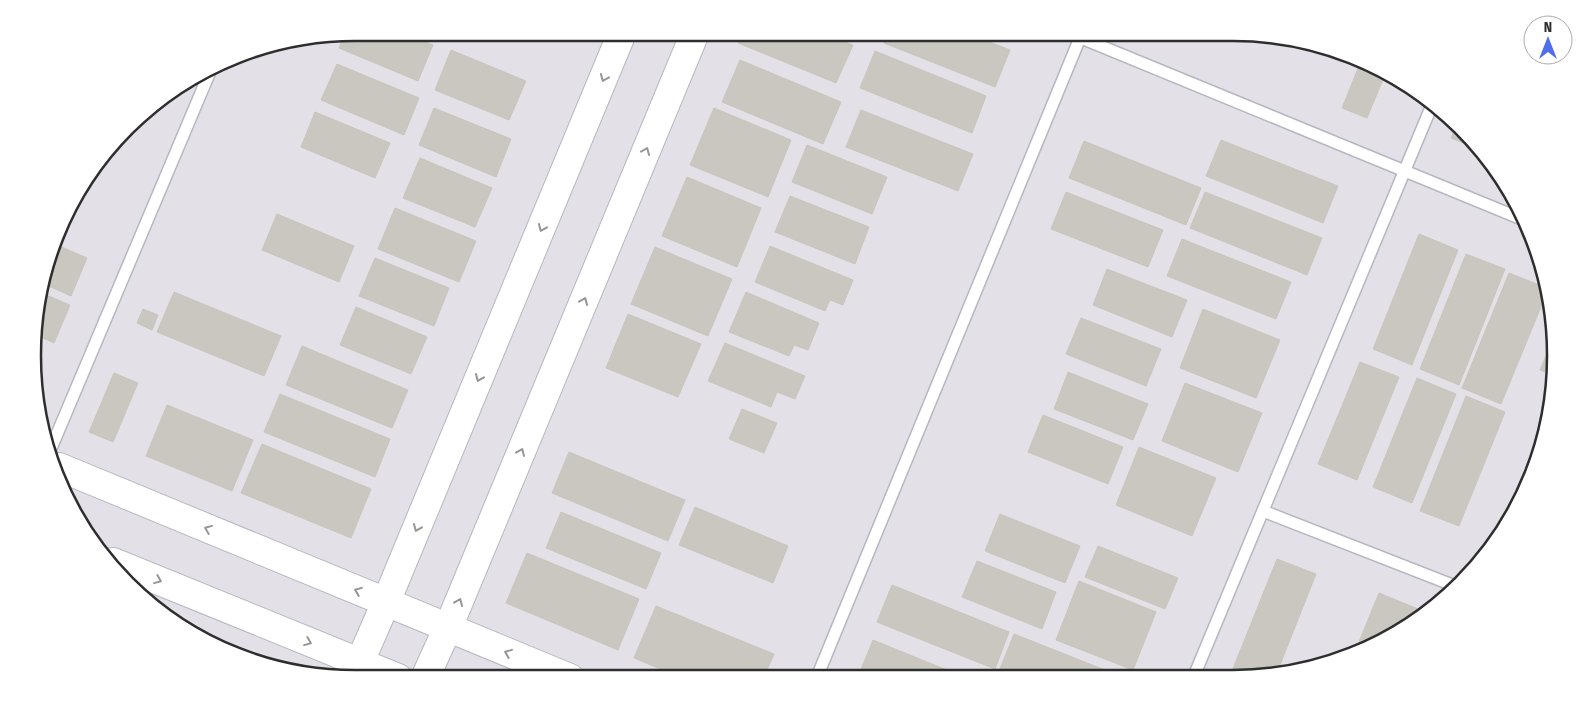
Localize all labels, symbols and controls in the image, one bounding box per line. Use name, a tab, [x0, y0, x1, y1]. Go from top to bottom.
north arrow	[1523, 15, 1573, 65]
text: N	[1544, 19, 1552, 36]
one-way arrow	[599, 73, 609, 81]
one-way arrow	[640, 147, 650, 156]
one-way arrow	[537, 223, 548, 232]
one-way arrow	[578, 298, 588, 306]
one-way arrow	[475, 373, 486, 382]
one-way arrow	[516, 448, 526, 456]
one-way arrow	[413, 523, 423, 532]
one-way arrow	[204, 524, 213, 535]
one-way arrow	[153, 574, 162, 585]
one-way arrow	[354, 586, 363, 597]
one-way arrow	[453, 598, 463, 607]
one-way arrow	[304, 636, 312, 646]
one-way arrow	[504, 648, 513, 659]

